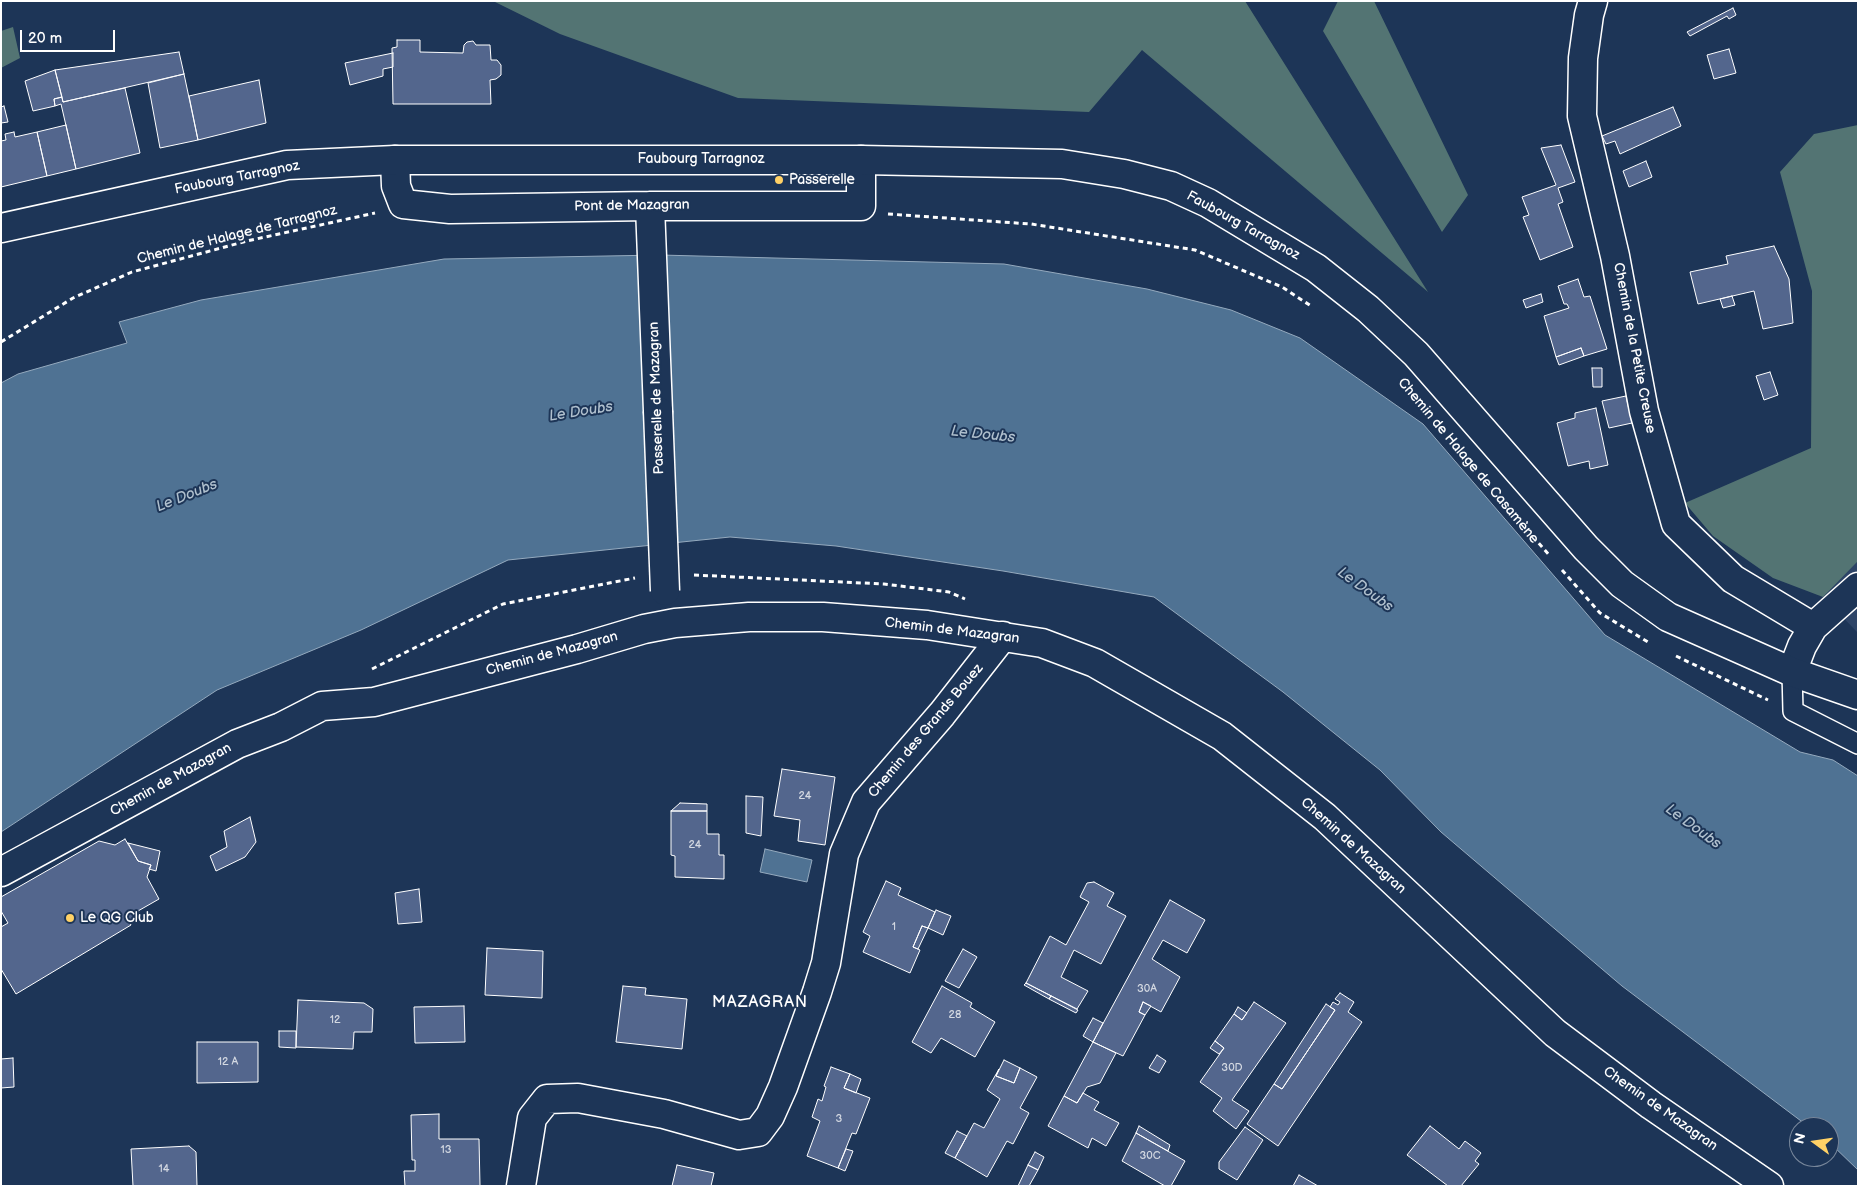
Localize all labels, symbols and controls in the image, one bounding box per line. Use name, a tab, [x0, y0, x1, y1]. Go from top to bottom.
scale bar	[22, 20, 118, 52]
text: 20 m	[28, 29, 62, 48]
street label: Faubourg Tarragnoz	[638, 151, 764, 167]
street label: Faubourg Tarragnoz	[173, 158, 301, 198]
place label: Passerelle	[789, 172, 855, 188]
marker: Passerelle	[773, 174, 785, 186]
street label: Faubourg Tarragnoz	[1183, 188, 1303, 264]
street label: Pont de Mazagran	[574, 197, 690, 215]
street label: Chemin de Halage de Tarragnoz	[135, 202, 339, 268]
street label: Chemin de la Petite Creuse	[1609, 261, 1659, 435]
street label: Passerelle de Mazagran	[646, 321, 668, 475]
street label: Chemin de Halage de Casamène	[1394, 375, 1542, 547]
water label: Le Doubs	[548, 398, 614, 426]
water label: Le Doubs	[950, 423, 1016, 447]
water label: Le Doubs	[154, 476, 220, 516]
water label: Le Doubs	[1334, 564, 1396, 616]
street label: Chemin de Mazagran	[884, 614, 1020, 648]
street label: Chemin de Mazagran	[484, 628, 620, 680]
street label: Chemin des Grands Bouez	[865, 661, 987, 801]
street label: Chemin de Mazagran	[108, 740, 234, 820]
house number: 24	[798, 789, 812, 803]
street label: Chemin de Mazagran	[1297, 794, 1409, 898]
water label: Le Doubs	[1662, 801, 1724, 853]
house number: 24	[688, 838, 702, 852]
place label: Le QG Club	[80, 910, 154, 926]
marker: Le QG Club	[64, 912, 76, 924]
house number: 1	[892, 920, 896, 934]
house number: 30A	[1137, 982, 1157, 996]
district label: MAZAGRAN	[711, 993, 809, 1013]
house number: 28	[949, 1008, 961, 1022]
house number: 12	[330, 1013, 340, 1027]
house number: 12 A	[218, 1055, 238, 1069]
house number: 30D	[1221, 1061, 1243, 1075]
street label: Chemin de Mazagran	[1600, 1063, 1720, 1155]
house number: 3	[836, 1112, 842, 1126]
north arrow	[1789, 1117, 1839, 1167]
text: N	[1790, 1131, 1809, 1146]
house number: 13	[440, 1143, 452, 1157]
house number: 30C	[1139, 1149, 1161, 1163]
house number: 14	[159, 1162, 169, 1176]

